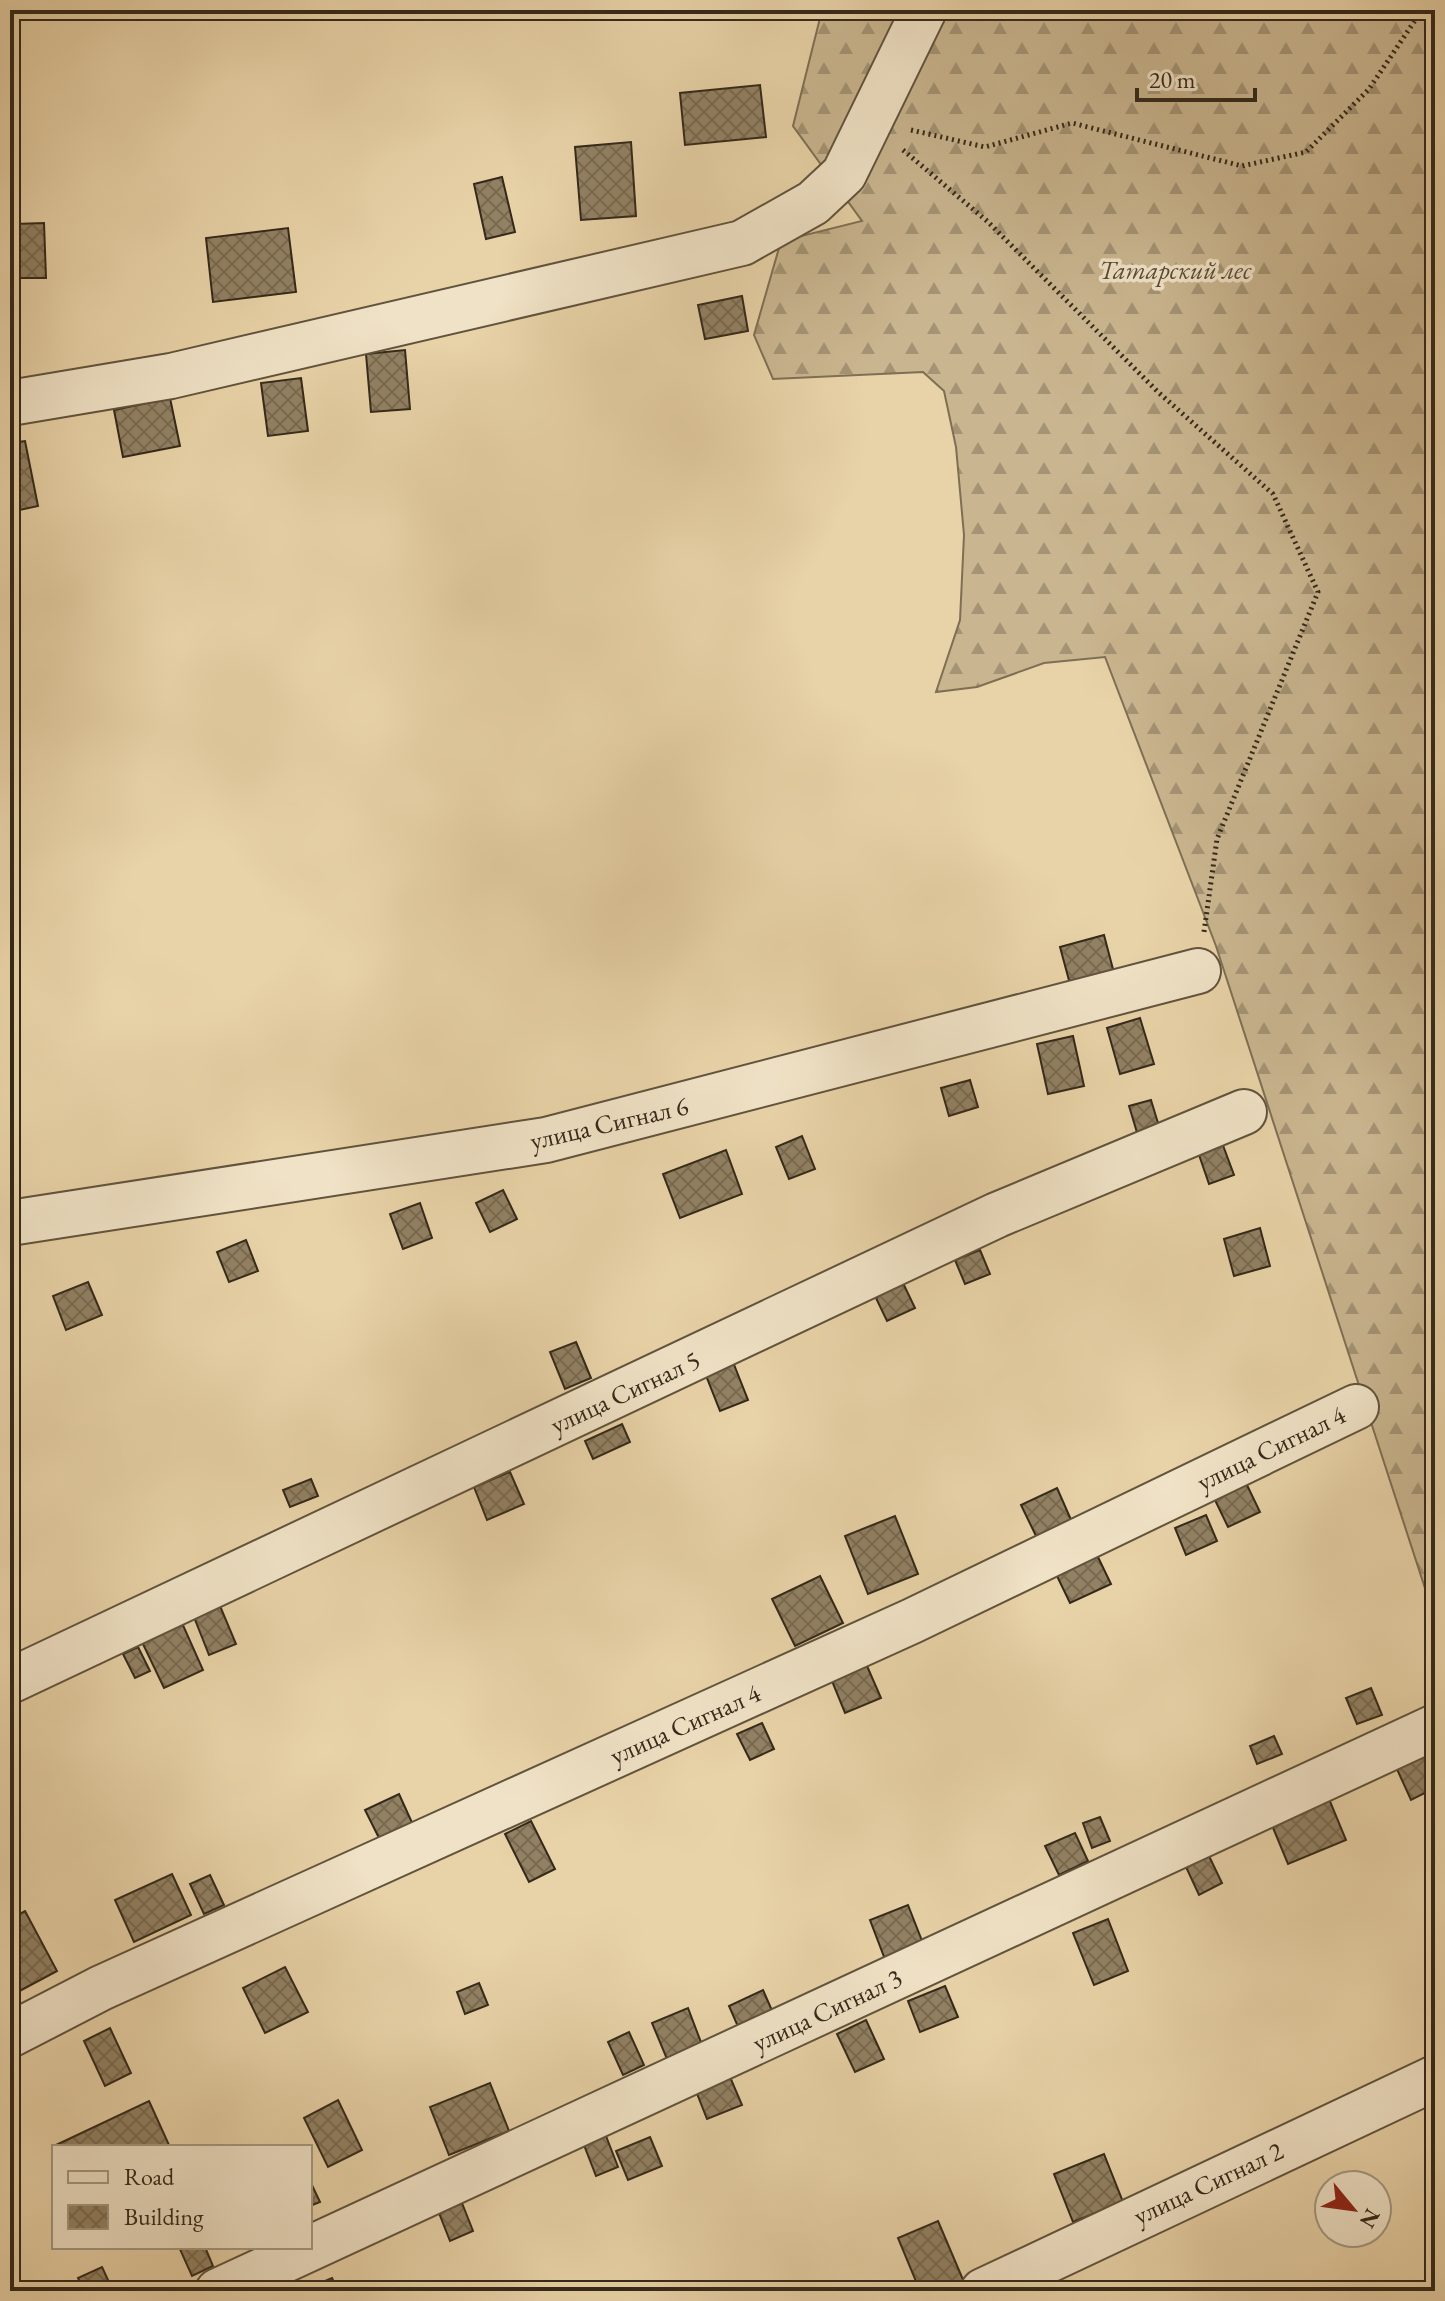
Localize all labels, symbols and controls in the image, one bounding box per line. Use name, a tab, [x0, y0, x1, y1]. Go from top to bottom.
scale bar	[1137, 52, 1255, 102]
text: 20 m	[1149, 64, 1196, 95]
park label: Татарский лес	[1099, 253, 1252, 287]
street label: улица Сигнал 6	[527, 1088, 691, 1158]
street label: улица Сигнал 5	[545, 1342, 705, 1442]
street label: улица Сигнал 4	[1191, 1397, 1351, 1499]
street label: улица Сигнал 4	[604, 1675, 766, 1772]
street label: улица Сигнал 3	[747, 1960, 907, 2060]
street label: улица Сигнал 2	[1128, 2133, 1289, 2233]
legend	[52, 2145, 312, 2249]
text: Road	[124, 2161, 175, 2192]
north arrow	[1313, 2169, 1393, 2249]
text: Building	[124, 2201, 204, 2232]
text: N	[1353, 2204, 1387, 2233]

